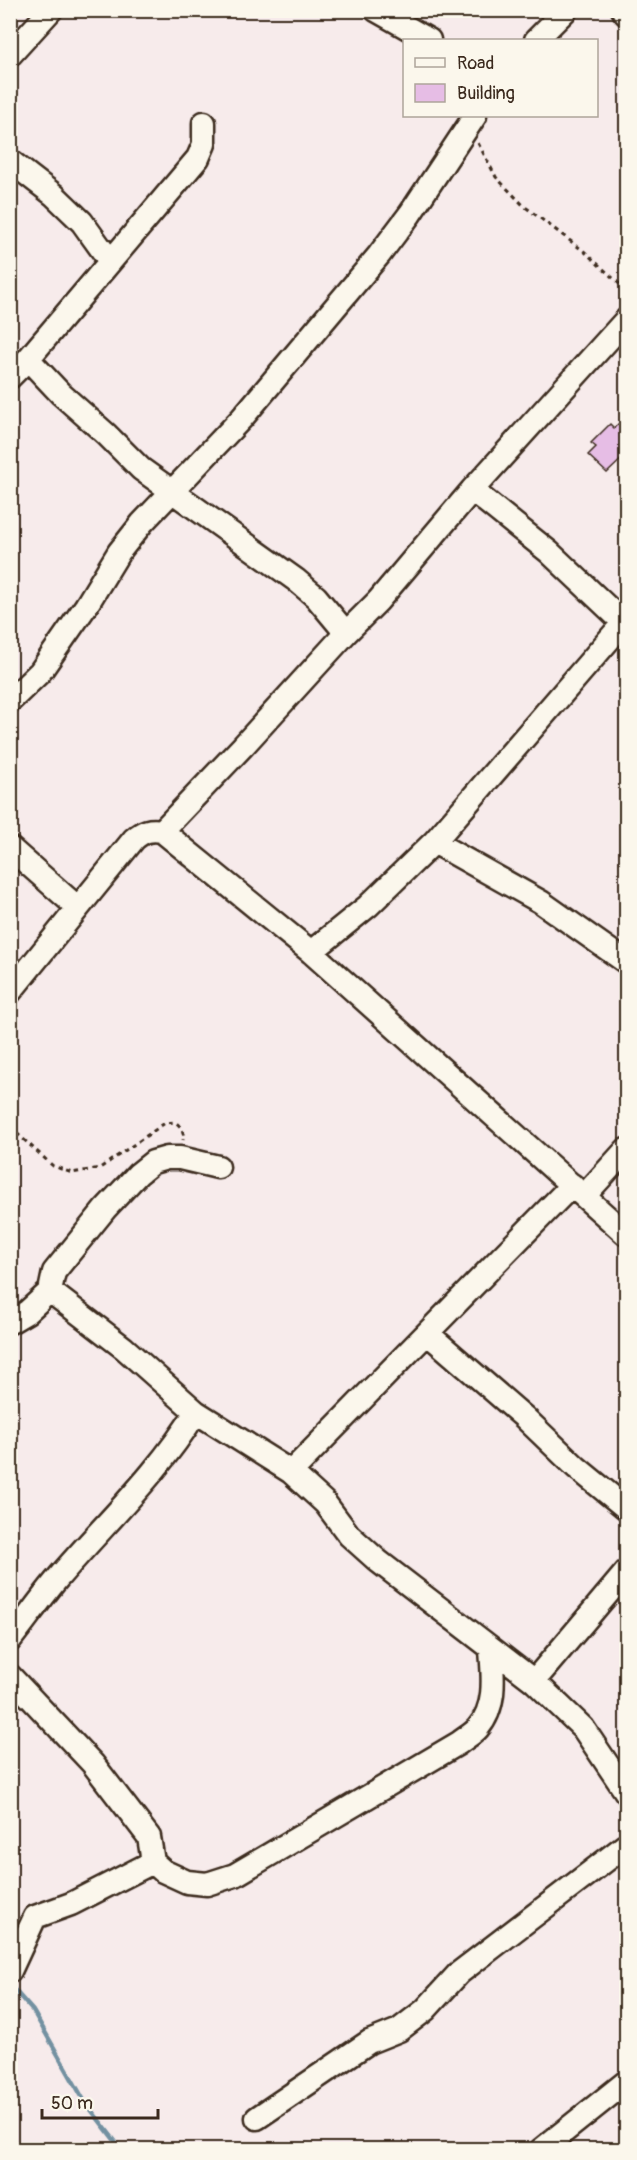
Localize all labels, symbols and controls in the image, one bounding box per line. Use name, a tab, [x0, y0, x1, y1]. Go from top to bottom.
legend	[403, 39, 598, 117]
text: Road	[457, 52, 494, 75]
text: Building	[457, 82, 515, 105]
scale bar	[42, 2082, 158, 2120]
text: 50 m	[51, 2092, 93, 2115]

